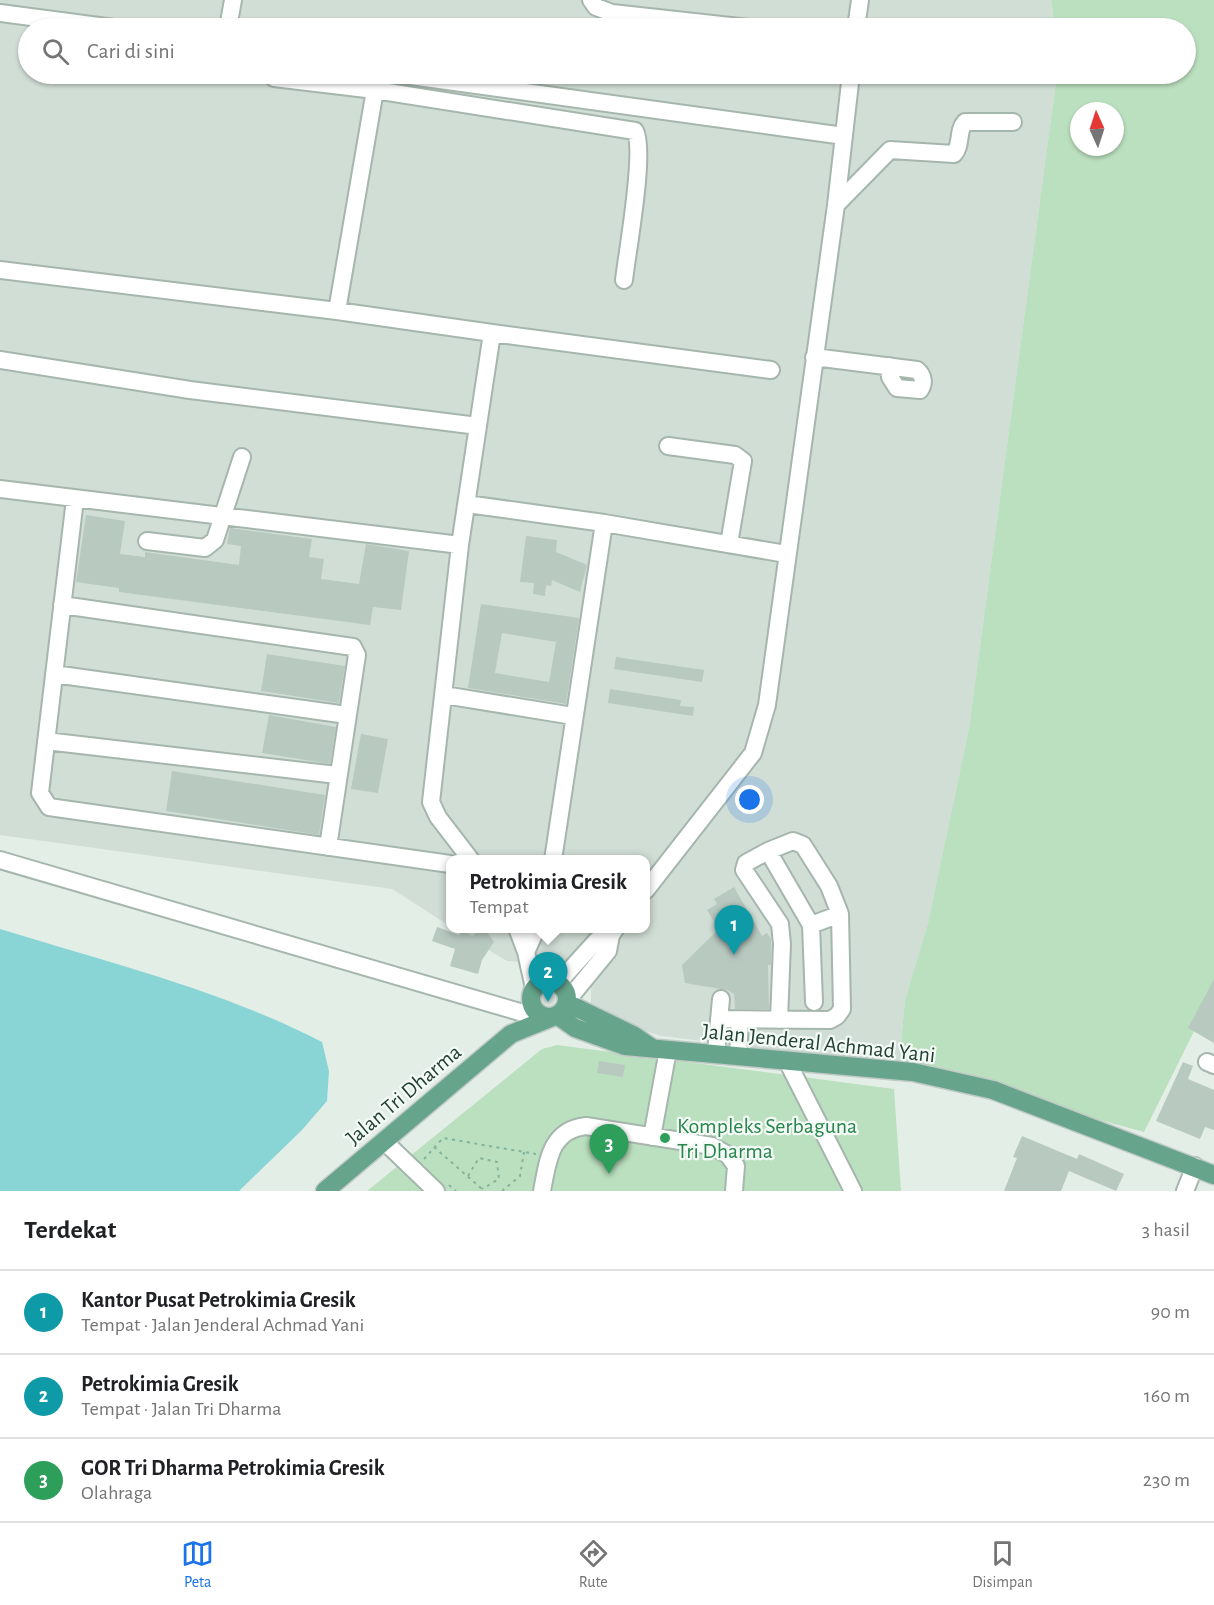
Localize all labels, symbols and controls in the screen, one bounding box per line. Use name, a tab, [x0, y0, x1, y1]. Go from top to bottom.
search box	[18, 18, 1196, 84]
icon: search	[39, 35, 72, 68]
text: Cari di sini	[87, 40, 175, 62]
north arrow	[1070, 102, 1124, 156]
your location	[735, 785, 764, 814]
popup	[446, 855, 650, 933]
text: Petrokimia Gresik	[469, 871, 627, 893]
text: Tempat	[469, 897, 529, 917]
pin: 1	[714, 906, 754, 955]
pin: 2	[528, 952, 568, 1002]
street label: Jalan Jenderal Achmad Yani	[701, 1020, 936, 1066]
street label: Jalan Tri Dharma	[342, 1040, 465, 1149]
place label: Kompleks Serbaguna Tri Dharma	[677, 1115, 857, 1162]
pin: 3	[590, 1124, 628, 1174]
marker: Kompleks Serbaguna Tri Dharma	[658, 1131, 672, 1145]
text: Terdekat	[24, 1217, 116, 1243]
text: 3 hasil	[1142, 1220, 1190, 1240]
text: Kantor Pusat Petrokimia Gresik	[81, 1289, 356, 1311]
text: 1	[40, 1302, 47, 1322]
text: 90 m	[1151, 1302, 1190, 1322]
text: Tempat · Jalan Jenderal Achmad Yani	[81, 1315, 364, 1335]
text: Petrokimia Gresik	[81, 1373, 239, 1395]
text: 2	[39, 1386, 48, 1406]
text: 160 m	[1144, 1386, 1190, 1406]
text: Tempat · Jalan Tri Dharma	[81, 1399, 282, 1419]
text: GOR Tri Dharma Petrokimia Gresik	[81, 1457, 385, 1479]
text: 3	[39, 1470, 48, 1490]
text: 230 m	[1143, 1470, 1190, 1490]
text: Olahraga	[81, 1483, 152, 1503]
tab: Peta	[181, 1537, 214, 1592]
tab: Rute	[577, 1537, 610, 1592]
tab: Disimpan	[972, 1537, 1033, 1592]

